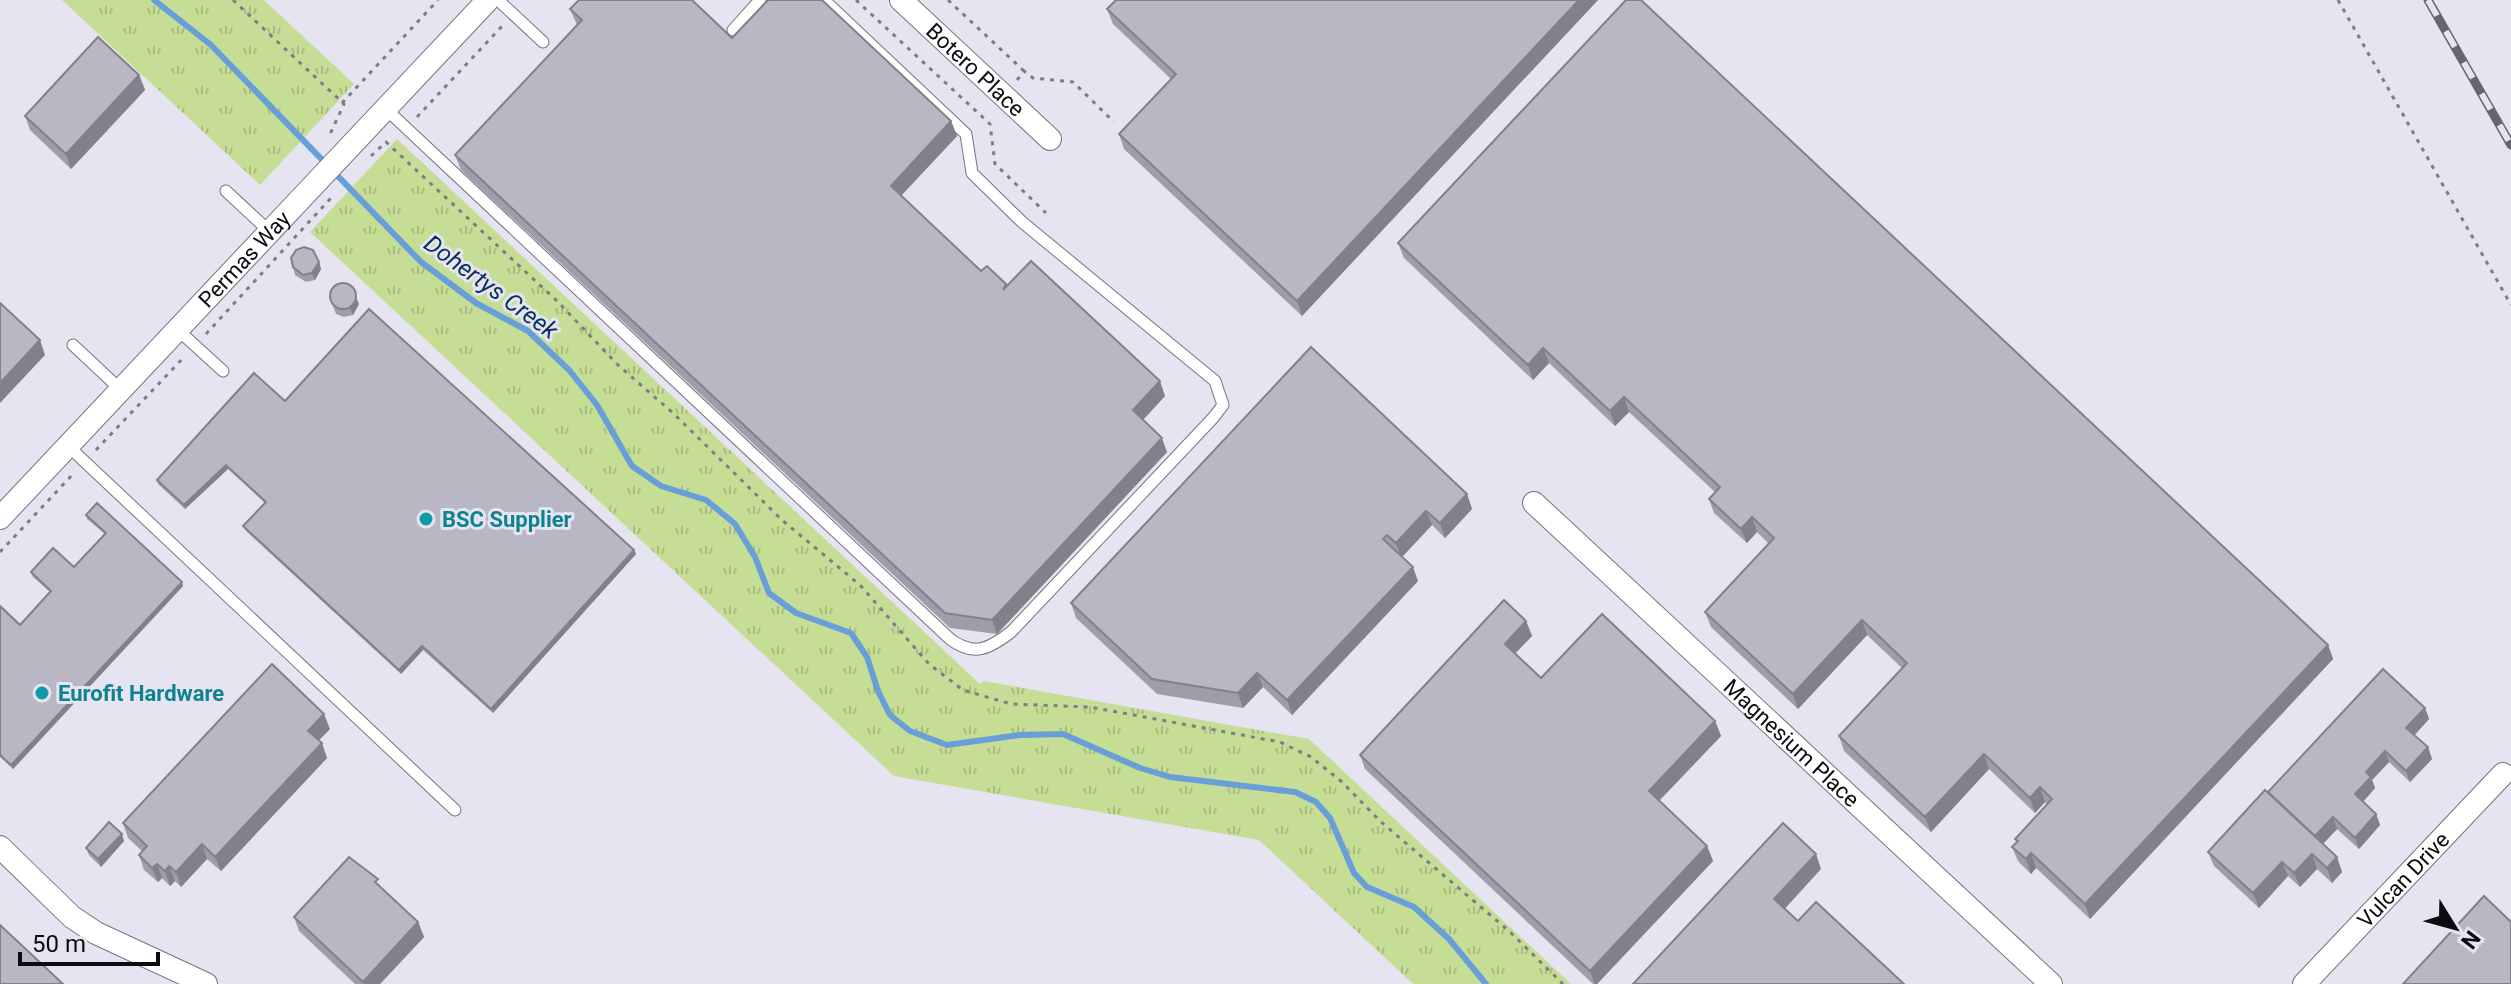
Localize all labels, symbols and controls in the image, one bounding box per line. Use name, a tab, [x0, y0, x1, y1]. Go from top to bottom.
street label: Botero Place	[921, 18, 1030, 121]
street label: Permas Way	[193, 205, 296, 312]
water label: Dohertys Creek	[419, 229, 564, 345]
place label: BSC Supplier	[442, 507, 572, 532]
marker: BSC Supplier	[417, 510, 435, 528]
street label: Magnesium Place	[1719, 674, 1864, 812]
place label: Eurofit Hardware	[58, 681, 224, 706]
marker: Eurofit Hardware	[33, 684, 51, 702]
street label: Vulcan Drive	[2352, 827, 2454, 932]
north arrow	[2415, 888, 2495, 968]
scale bar	[20, 916, 158, 966]
text: N	[2456, 926, 2485, 953]
text: 50 m	[32, 930, 86, 958]

